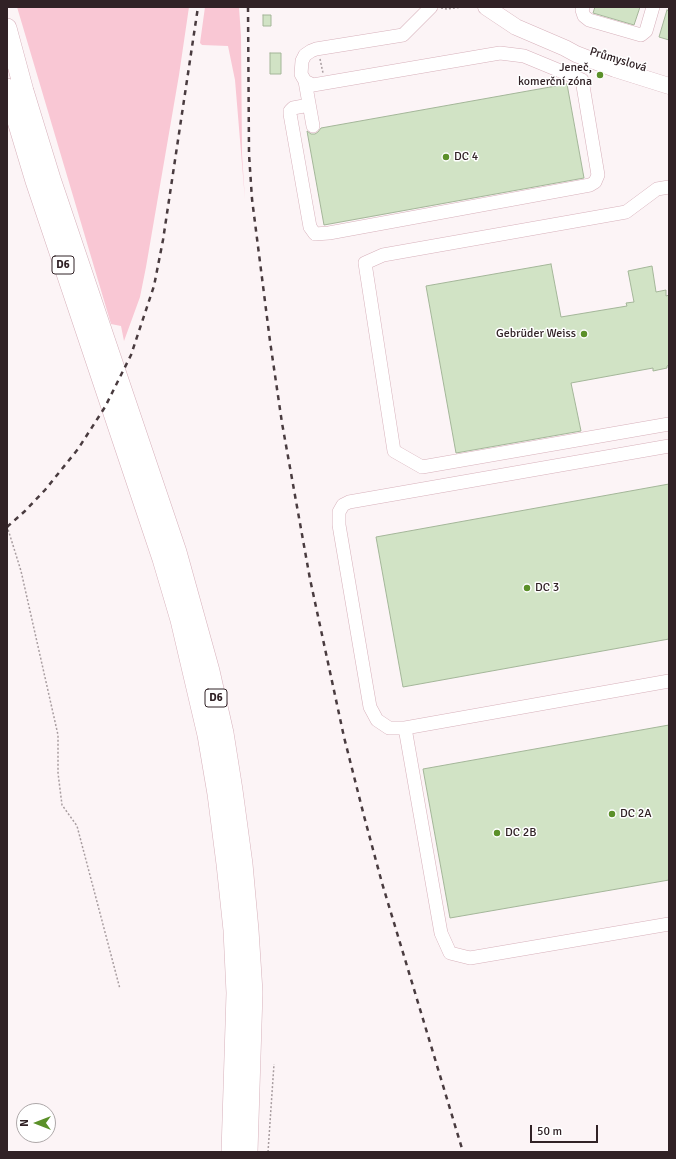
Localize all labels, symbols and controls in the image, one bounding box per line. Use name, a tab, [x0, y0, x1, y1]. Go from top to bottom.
street label: Průmyslová	[588, 45, 648, 75]
place label: Jeneč, komerční zóna	[518, 61, 592, 89]
marker: Jeneč, komerční zóna	[595, 70, 605, 80]
place label: DC 4	[454, 150, 478, 164]
marker: DC 4	[441, 152, 451, 162]
road number: D6	[52, 256, 74, 274]
place label: Gebrüder Weiss	[496, 327, 576, 341]
marker: Gebrüder Weiss	[579, 329, 589, 339]
place label: DC 3	[535, 581, 559, 595]
marker: DC 3	[522, 583, 532, 593]
road number: D6	[205, 689, 227, 707]
place label: DC 2A	[620, 807, 651, 821]
marker: DC 2A	[607, 809, 617, 819]
place label: DC 2B	[505, 826, 536, 840]
marker: DC 2B	[492, 828, 502, 838]
north arrow	[16, 1103, 56, 1143]
scale bar	[532, 1117, 600, 1143]
text: N	[18, 1119, 31, 1127]
text: 50 m	[537, 1124, 562, 1139]

